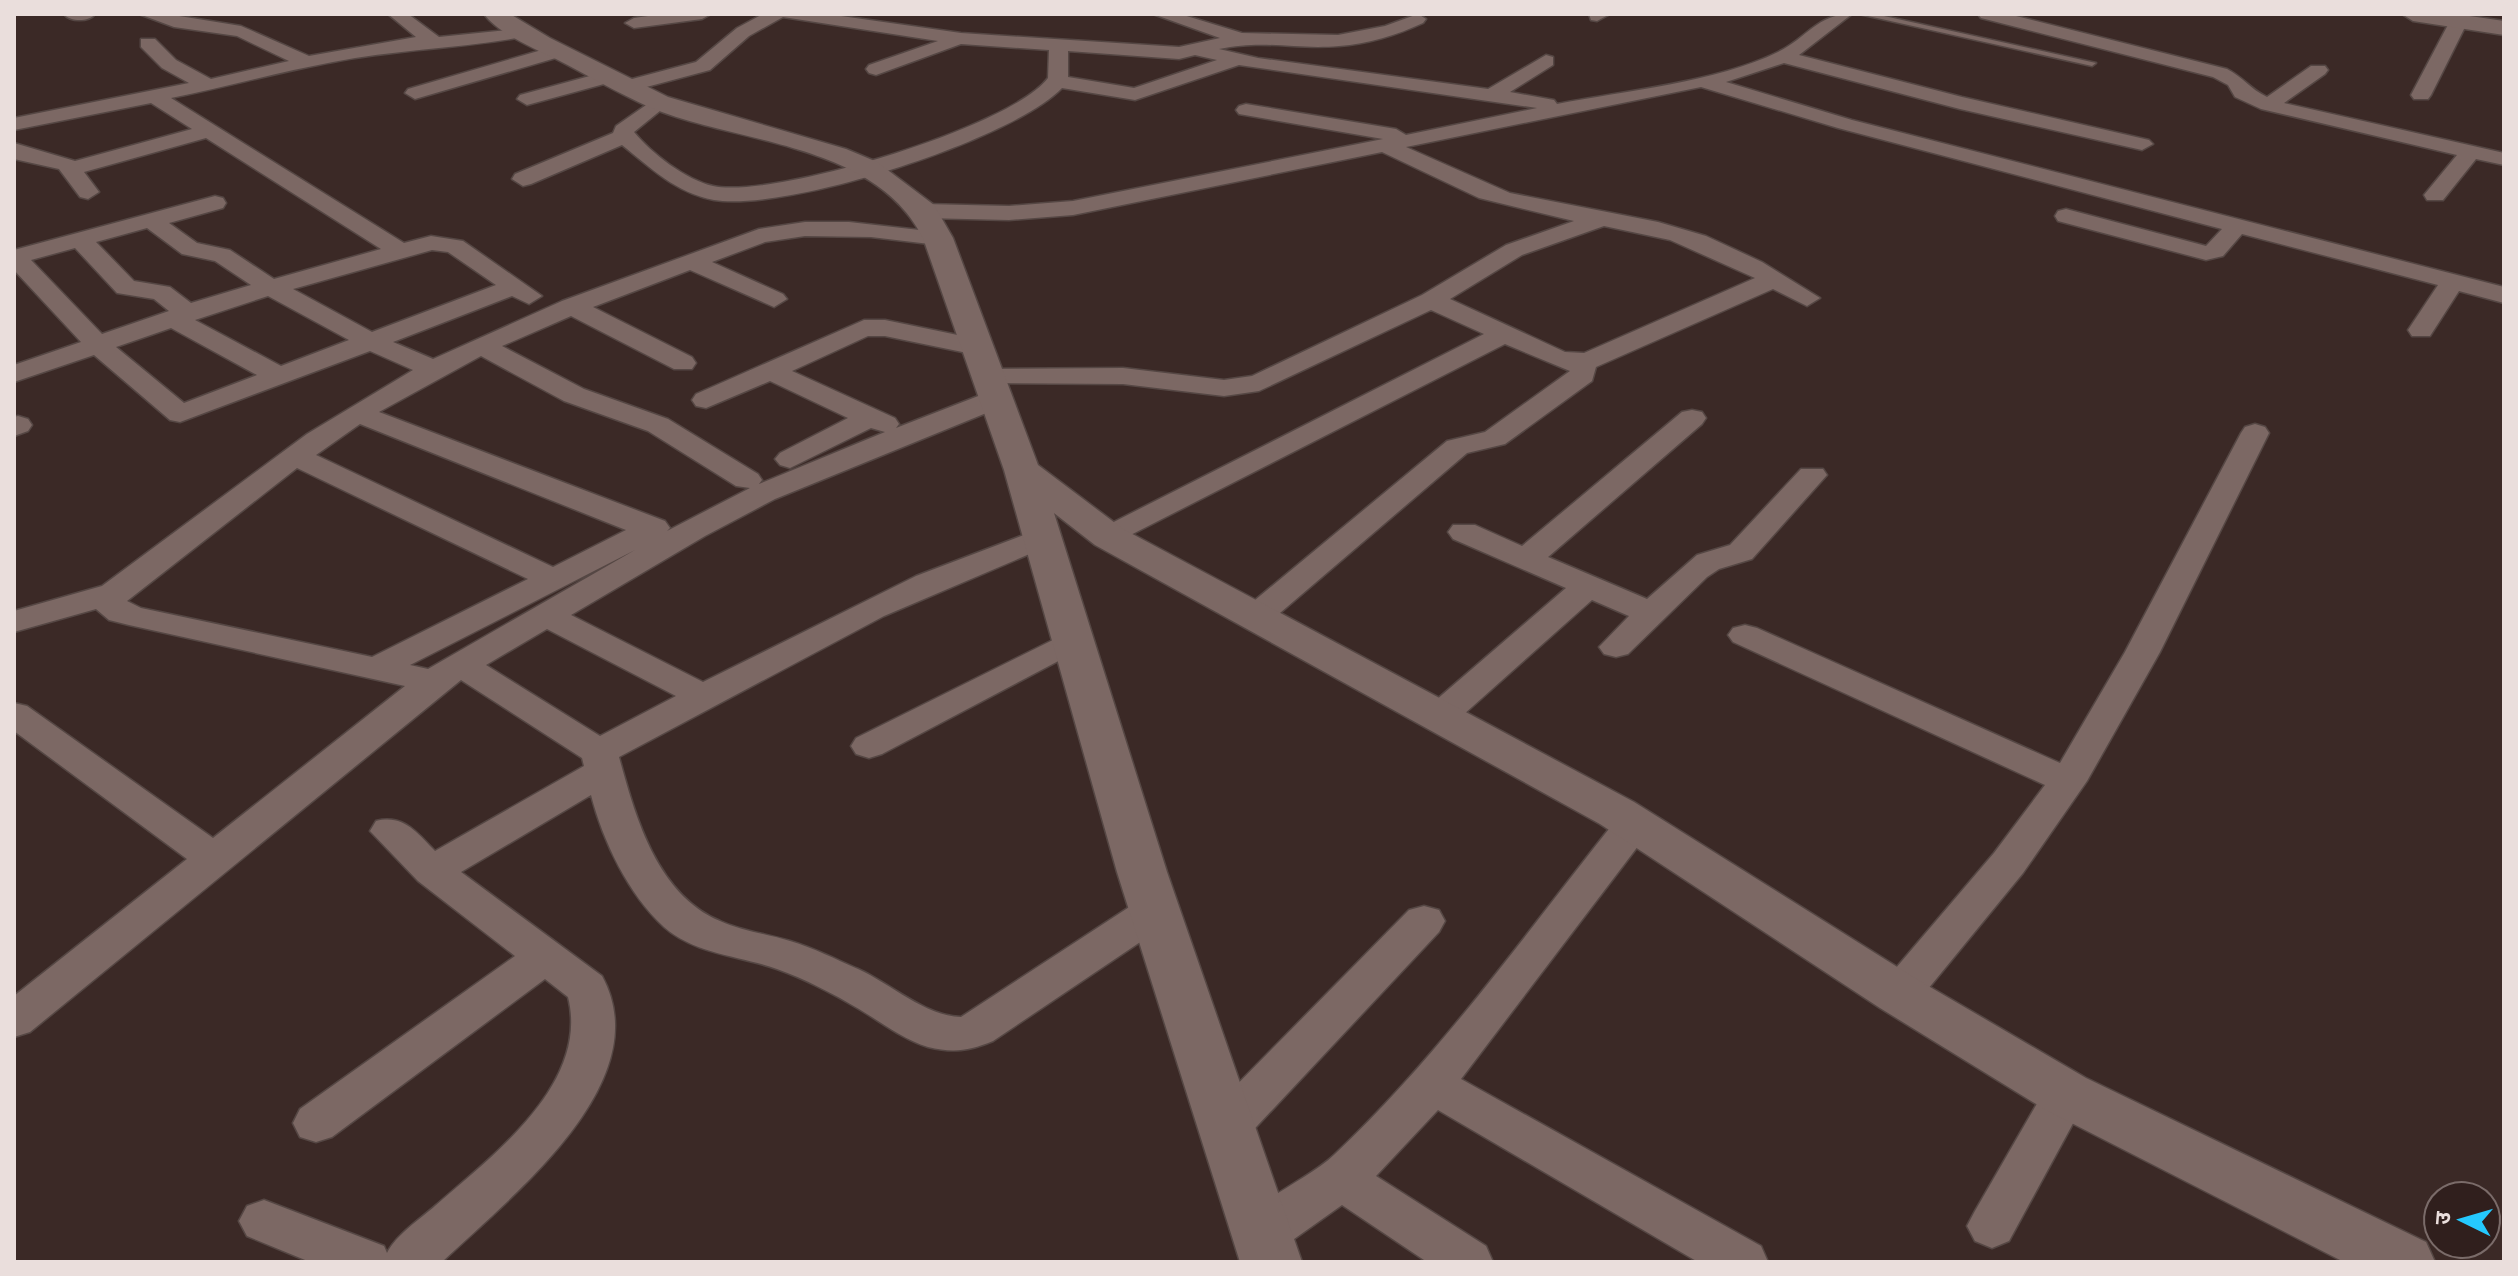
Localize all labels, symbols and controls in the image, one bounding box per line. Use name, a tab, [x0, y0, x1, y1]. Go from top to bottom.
north arrow	[2422, 1180, 2502, 1260]
text: उ	[2428, 1210, 2457, 1226]

